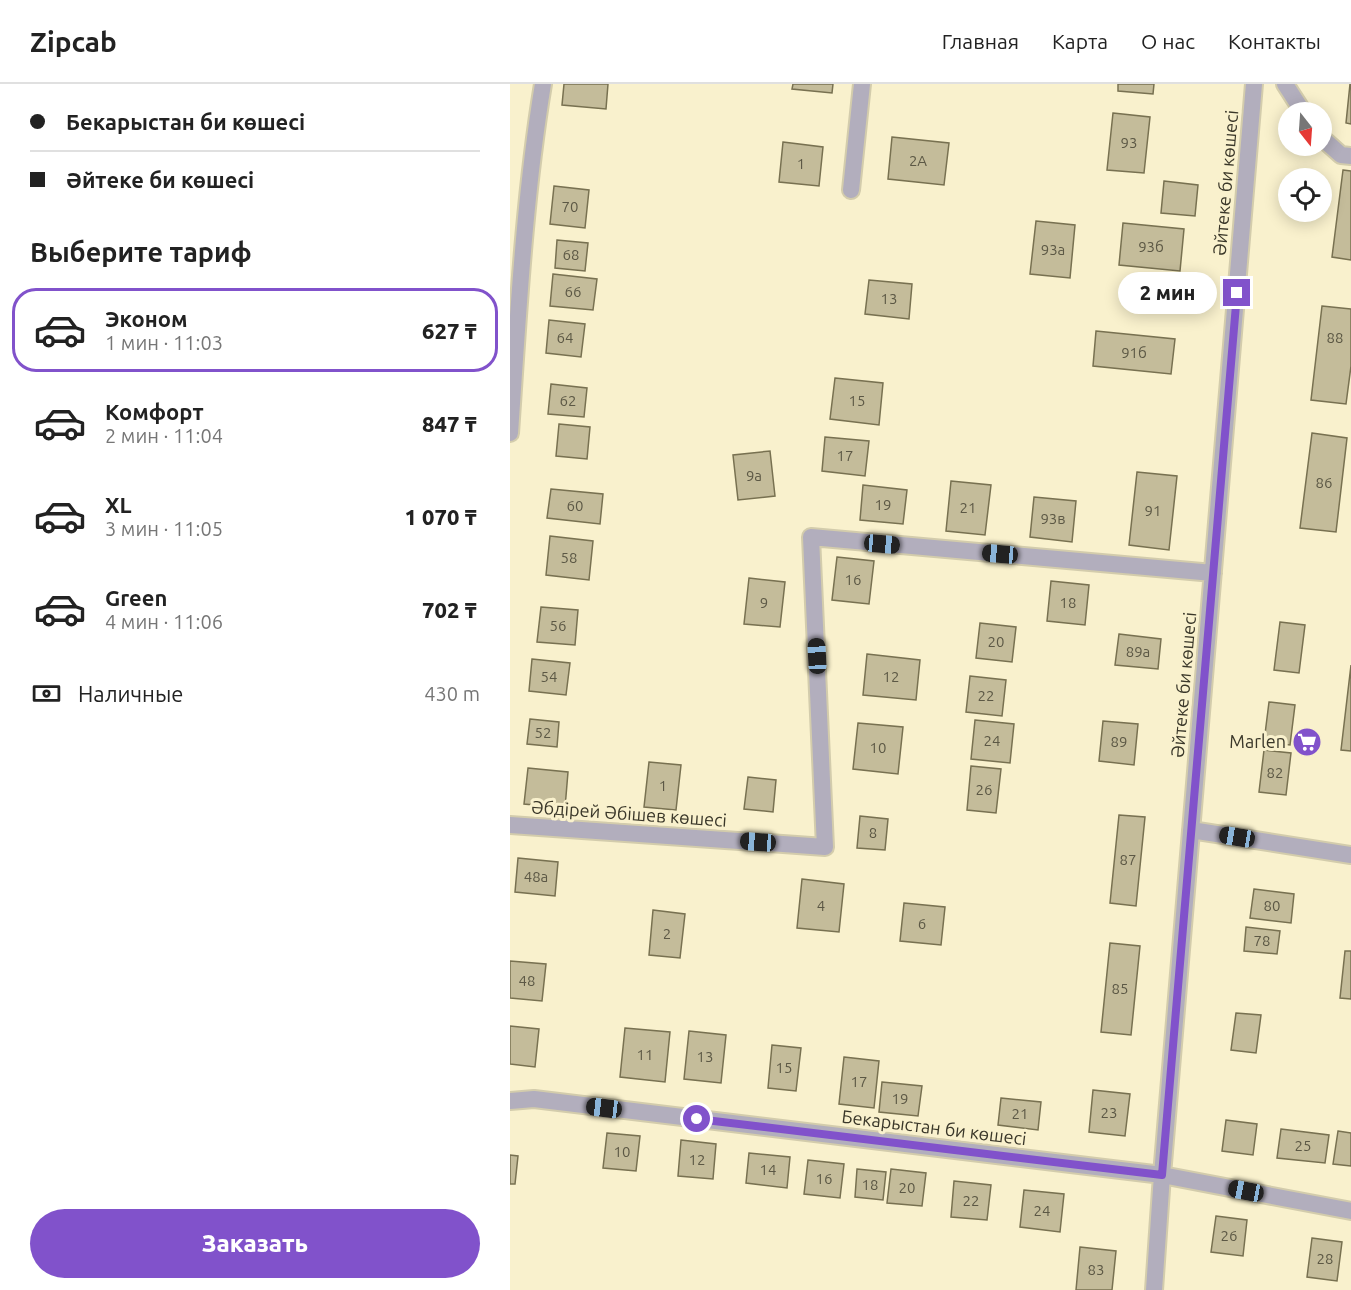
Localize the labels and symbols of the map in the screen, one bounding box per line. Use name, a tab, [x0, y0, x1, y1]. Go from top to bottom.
north arrow	[1278, 102, 1332, 156]
street label: Әйтеке би көшесі	[1209, 109, 1241, 257]
house number: 93	[1121, 134, 1137, 151]
house number: 2А	[909, 152, 927, 169]
house number: 1	[797, 155, 805, 172]
house number: 70	[562, 198, 578, 215]
house number: 93б	[1138, 238, 1164, 255]
house number: 93а	[1041, 241, 1065, 258]
house number: 68	[563, 246, 579, 263]
callout: 2 мин	[1117, 272, 1216, 314]
route end	[1223, 279, 1250, 306]
house number: 66	[565, 283, 581, 300]
house number: 13	[881, 290, 897, 307]
house number: 64	[557, 329, 573, 346]
house number: 88	[1327, 329, 1343, 346]
house number: 91б	[1121, 344, 1147, 361]
house number: 62	[560, 392, 576, 409]
house number: 15	[849, 392, 865, 409]
house number: 17	[837, 447, 853, 464]
house number: 9а	[746, 467, 762, 484]
house number: 86	[1316, 474, 1332, 491]
house number: 19	[875, 496, 891, 513]
house number: 60	[567, 497, 583, 514]
house number: 21	[960, 499, 976, 516]
house number: 91	[1145, 502, 1161, 519]
house number: 93в	[1040, 510, 1066, 527]
car	[863, 533, 901, 555]
car	[981, 543, 1019, 565]
house number: 58	[561, 549, 577, 566]
house number: 16	[845, 571, 861, 588]
house number: 9	[760, 594, 768, 611]
house number: 18	[1060, 594, 1076, 611]
street label: Әйтеке би көшесі	[1167, 611, 1199, 759]
house number: 56	[550, 617, 566, 634]
house number: 20	[988, 633, 1004, 650]
car	[807, 638, 827, 674]
house number: 89а	[1126, 643, 1150, 660]
house number: 54	[541, 668, 557, 685]
house number: 12	[883, 668, 899, 685]
house number: 22	[978, 687, 994, 704]
house number: 52	[535, 724, 551, 741]
supermarket icon: Marlen	[1291, 726, 1323, 758]
place label: Marlen	[1229, 731, 1286, 751]
house number: 24	[984, 732, 1000, 749]
house number: 89	[1111, 733, 1127, 750]
house number: 10	[870, 739, 886, 756]
house number: 82	[1267, 764, 1283, 781]
house number: 1	[659, 777, 667, 794]
house number: 26	[976, 781, 992, 798]
street label: Әбдірей Әбішев көшесі	[531, 796, 728, 830]
house number: 8	[869, 824, 877, 841]
car	[1218, 825, 1256, 849]
car	[739, 832, 777, 852]
house number: 87	[1120, 851, 1136, 868]
house number: 48а	[524, 868, 548, 885]
house number: 4	[817, 897, 825, 914]
house number: 80	[1264, 897, 1280, 914]
house number: 6	[918, 915, 926, 932]
house number: 2	[663, 925, 671, 942]
house number: 78	[1254, 932, 1270, 949]
house number: 48	[519, 972, 535, 989]
house number: 85	[1112, 980, 1128, 997]
house number: 11	[637, 1046, 653, 1063]
house number: 13	[697, 1048, 713, 1065]
house number: 15	[776, 1059, 792, 1076]
house number: 17	[851, 1073, 867, 1090]
house number: 19	[892, 1090, 908, 1107]
car	[585, 1097, 623, 1119]
house number: 23	[1101, 1104, 1117, 1121]
route start	[683, 1105, 710, 1132]
house number: 21	[1012, 1105, 1028, 1122]
street label: Бекарыстан би көшесі	[841, 1106, 1028, 1148]
house number: 25	[1295, 1137, 1311, 1154]
house number: 10	[614, 1143, 630, 1160]
house number: 12	[689, 1151, 705, 1168]
house number: 14	[760, 1161, 776, 1178]
house number: 16	[816, 1170, 832, 1187]
house number: 18	[862, 1176, 878, 1193]
house number: 20	[899, 1179, 915, 1196]
car	[1227, 1179, 1265, 1203]
house number: 22	[963, 1192, 979, 1209]
house number: 24	[1034, 1202, 1050, 1219]
house number: 26	[1221, 1227, 1237, 1244]
house number: 28	[1317, 1250, 1333, 1267]
house number: 83	[1088, 1261, 1104, 1278]

